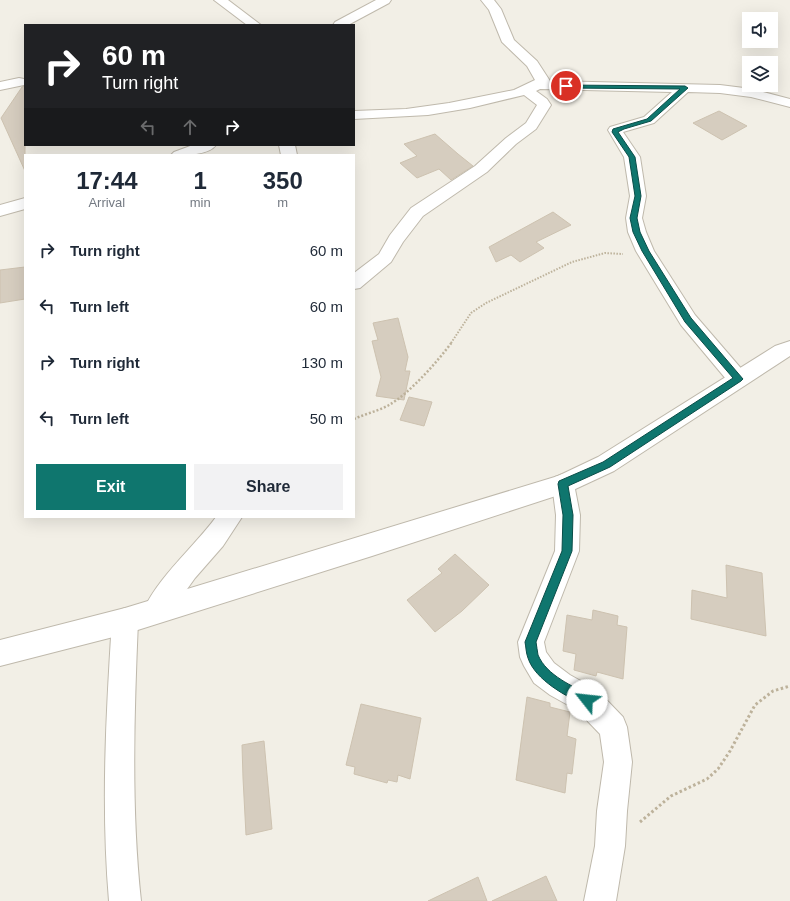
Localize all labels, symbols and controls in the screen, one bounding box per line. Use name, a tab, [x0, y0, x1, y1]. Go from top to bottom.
map controls	[742, 12, 778, 92]
button: sound	[742, 12, 778, 48]
icon: right	[36, 40, 88, 92]
text: 60 m	[102, 40, 166, 71]
button: layers	[742, 56, 778, 92]
pin	[549, 69, 583, 103]
text: Turn right	[102, 73, 178, 93]
icon: arrive	[555, 75, 577, 97]
icon: left	[137, 116, 159, 138]
icon: ahead	[179, 116, 201, 138]
icon: right	[221, 116, 243, 138]
text: 17:44	[76, 167, 138, 194]
text: 1	[193, 167, 207, 194]
text: 350	[263, 167, 303, 194]
text: Arrival	[88, 195, 125, 210]
text: min	[190, 195, 211, 210]
text: m	[277, 195, 288, 210]
icon: right	[36, 239, 58, 261]
text: Turn right	[70, 242, 140, 259]
text: 60 m	[310, 242, 343, 259]
icon: left	[36, 295, 58, 317]
text: Turn left	[70, 298, 129, 315]
text: 60 m	[310, 298, 343, 315]
icon: right	[36, 351, 58, 373]
text: Turn right	[70, 354, 140, 371]
text: 130 m	[301, 354, 343, 371]
icon: left	[36, 407, 58, 429]
text: Turn left	[70, 410, 129, 427]
text: 50 m	[310, 410, 343, 427]
button: Exit	[36, 464, 186, 510]
button: Share	[194, 464, 343, 510]
position arrow	[566, 679, 608, 721]

